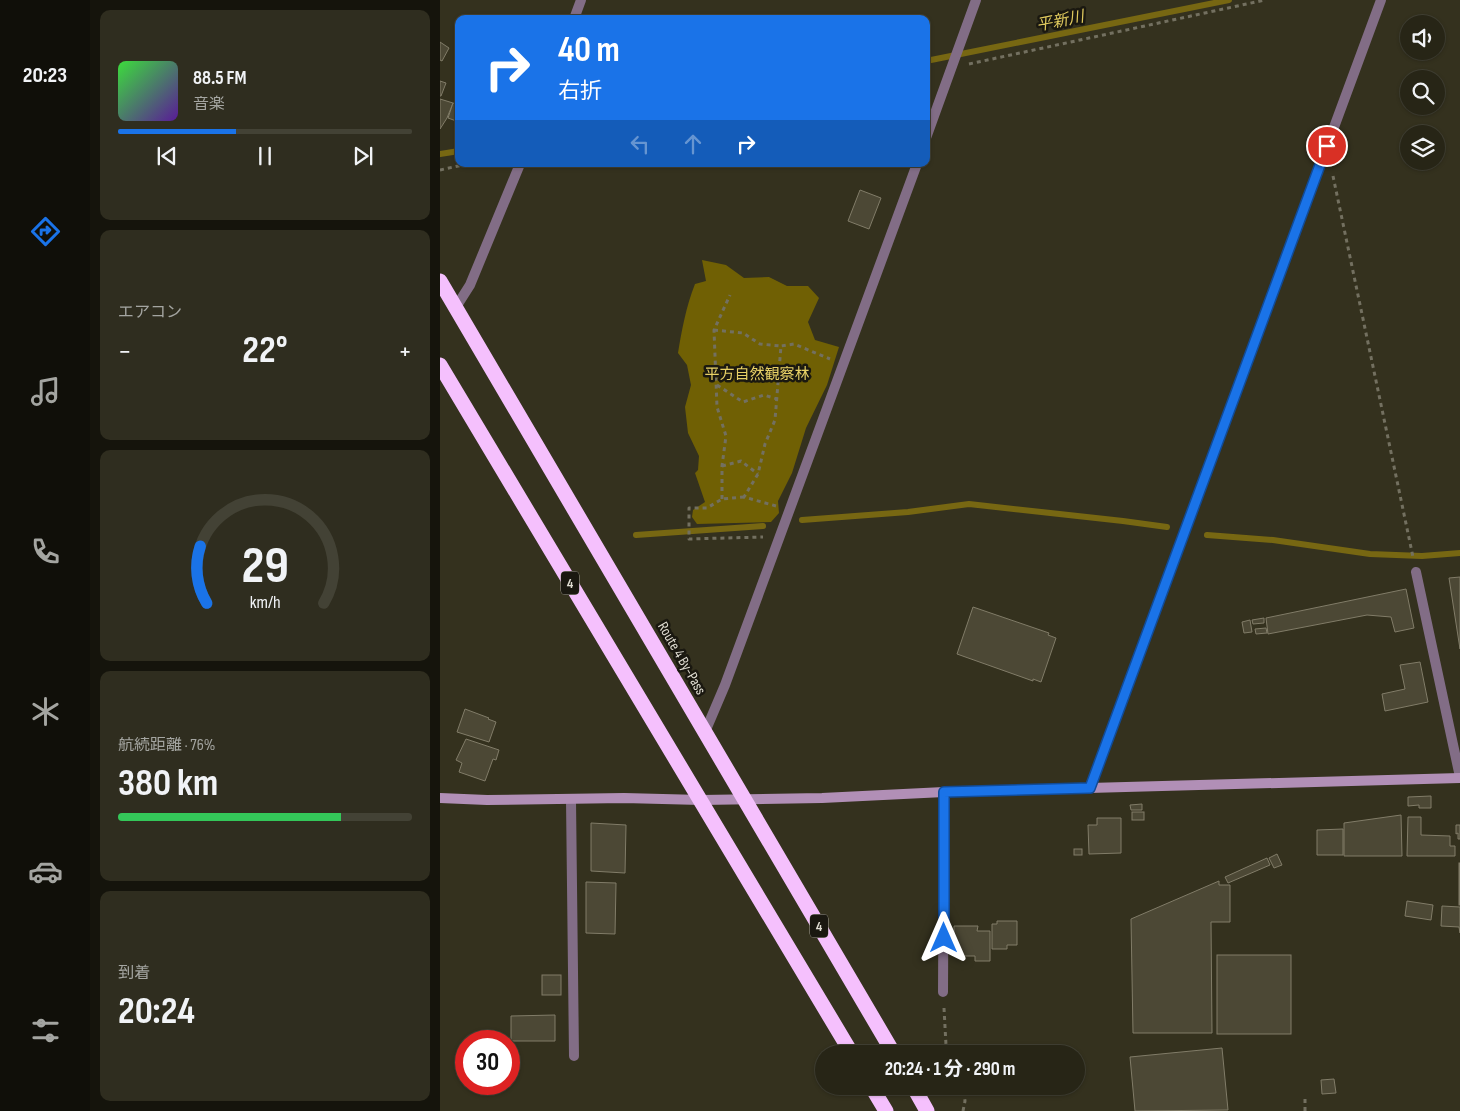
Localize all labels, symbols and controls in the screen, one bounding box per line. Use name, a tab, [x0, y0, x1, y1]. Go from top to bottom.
water label: 平新川	[1035, 7, 1088, 35]
map controls	[1400, 15, 1445, 170]
button: sound	[1400, 15, 1445, 60]
text: 40 m	[558, 29, 620, 72]
icon: right	[475, 35, 540, 100]
text: 20:23	[23, 62, 67, 89]
text: 88.5 FM	[193, 67, 247, 90]
button: search	[1400, 70, 1445, 115]
text: 右折	[558, 78, 602, 105]
text: 音楽	[193, 95, 225, 114]
pin	[1306, 125, 1348, 167]
button: layers	[1400, 125, 1445, 170]
icon: left	[626, 130, 654, 158]
icon: ahead	[679, 130, 707, 158]
icon: right	[732, 130, 760, 158]
icon: arrive	[1313, 132, 1341, 160]
icon: previous	[153, 142, 181, 170]
icon: pause	[251, 142, 279, 170]
icon: next	[349, 142, 377, 170]
icon: directions	[28, 214, 63, 249]
text: エアコン	[118, 303, 182, 322]
text: 22°	[242, 328, 288, 373]
text: −	[118, 335, 132, 368]
text: +	[398, 335, 412, 368]
park label: 平方自然観察林	[704, 365, 810, 384]
icon: music	[28, 374, 63, 409]
icon: phone	[28, 534, 63, 569]
text: 29	[241, 535, 289, 598]
road number: 4	[561, 572, 579, 594]
text: km/h	[250, 592, 280, 613]
street label: Route 4 By-Pass	[653, 618, 710, 698]
icon: climate	[28, 694, 63, 729]
text: 航続距離 · 76%	[118, 736, 215, 755]
text: 380 km	[118, 761, 218, 806]
icon: car	[28, 854, 63, 889]
position arrow	[917, 911, 969, 963]
road number: 4	[810, 914, 828, 938]
text: 到着	[118, 964, 150, 983]
text: 20:24	[118, 989, 195, 1034]
icon: filters	[28, 1013, 63, 1048]
speed limit sign: 30	[455, 1030, 520, 1095]
text: 20:24 · 1 分 · 290 m	[885, 1058, 1015, 1081]

